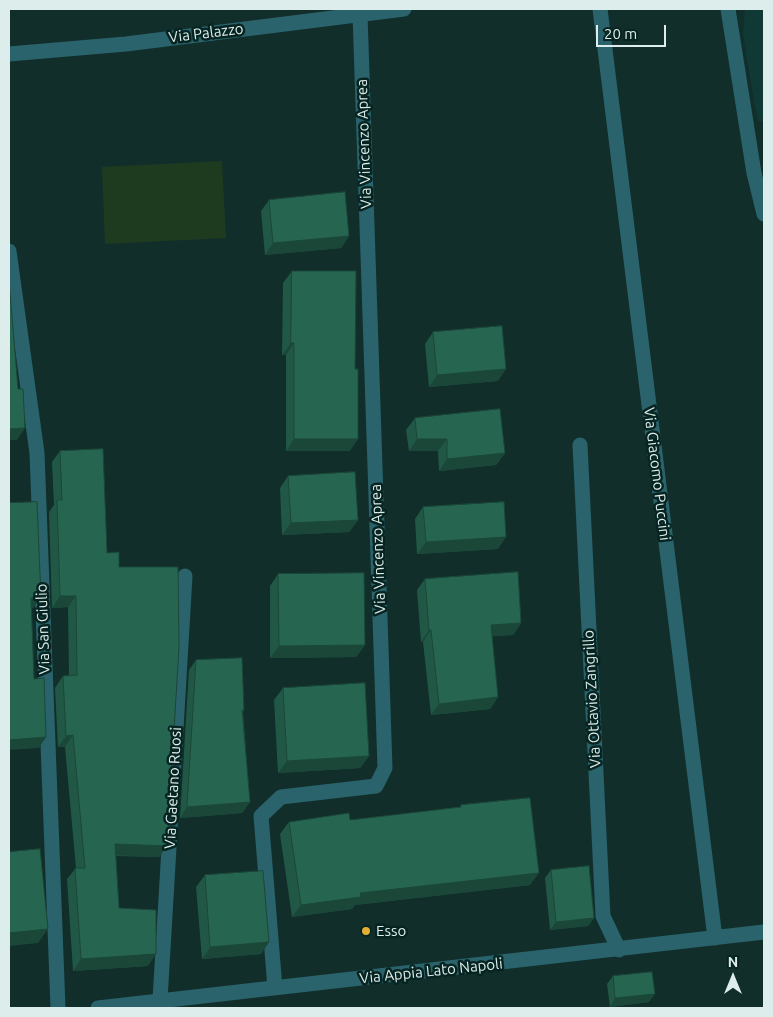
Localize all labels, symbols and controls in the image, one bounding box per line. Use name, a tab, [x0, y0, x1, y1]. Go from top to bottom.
scale bar	[598, 15, 668, 47]
street label: Via Palazzo	[167, 19, 245, 47]
text: 20 m	[604, 25, 637, 42]
street label: Via Vincenzo Aprea	[353, 79, 375, 209]
street label: Via Giacomo Puccini	[640, 406, 674, 542]
street label: Via Vincenzo Aprea	[367, 484, 389, 614]
street label: Via San Giulio	[32, 583, 54, 675]
street label: Via Ottavio Zangrillo	[579, 629, 605, 769]
street label: Via Gaetano Ruosi	[161, 727, 185, 849]
place label: Esso	[376, 922, 406, 940]
marker: Esso	[360, 925, 372, 937]
north arrow	[708, 952, 758, 1002]
text: N	[728, 954, 738, 970]
street label: Via Appia Lato Napoli	[359, 955, 503, 987]

